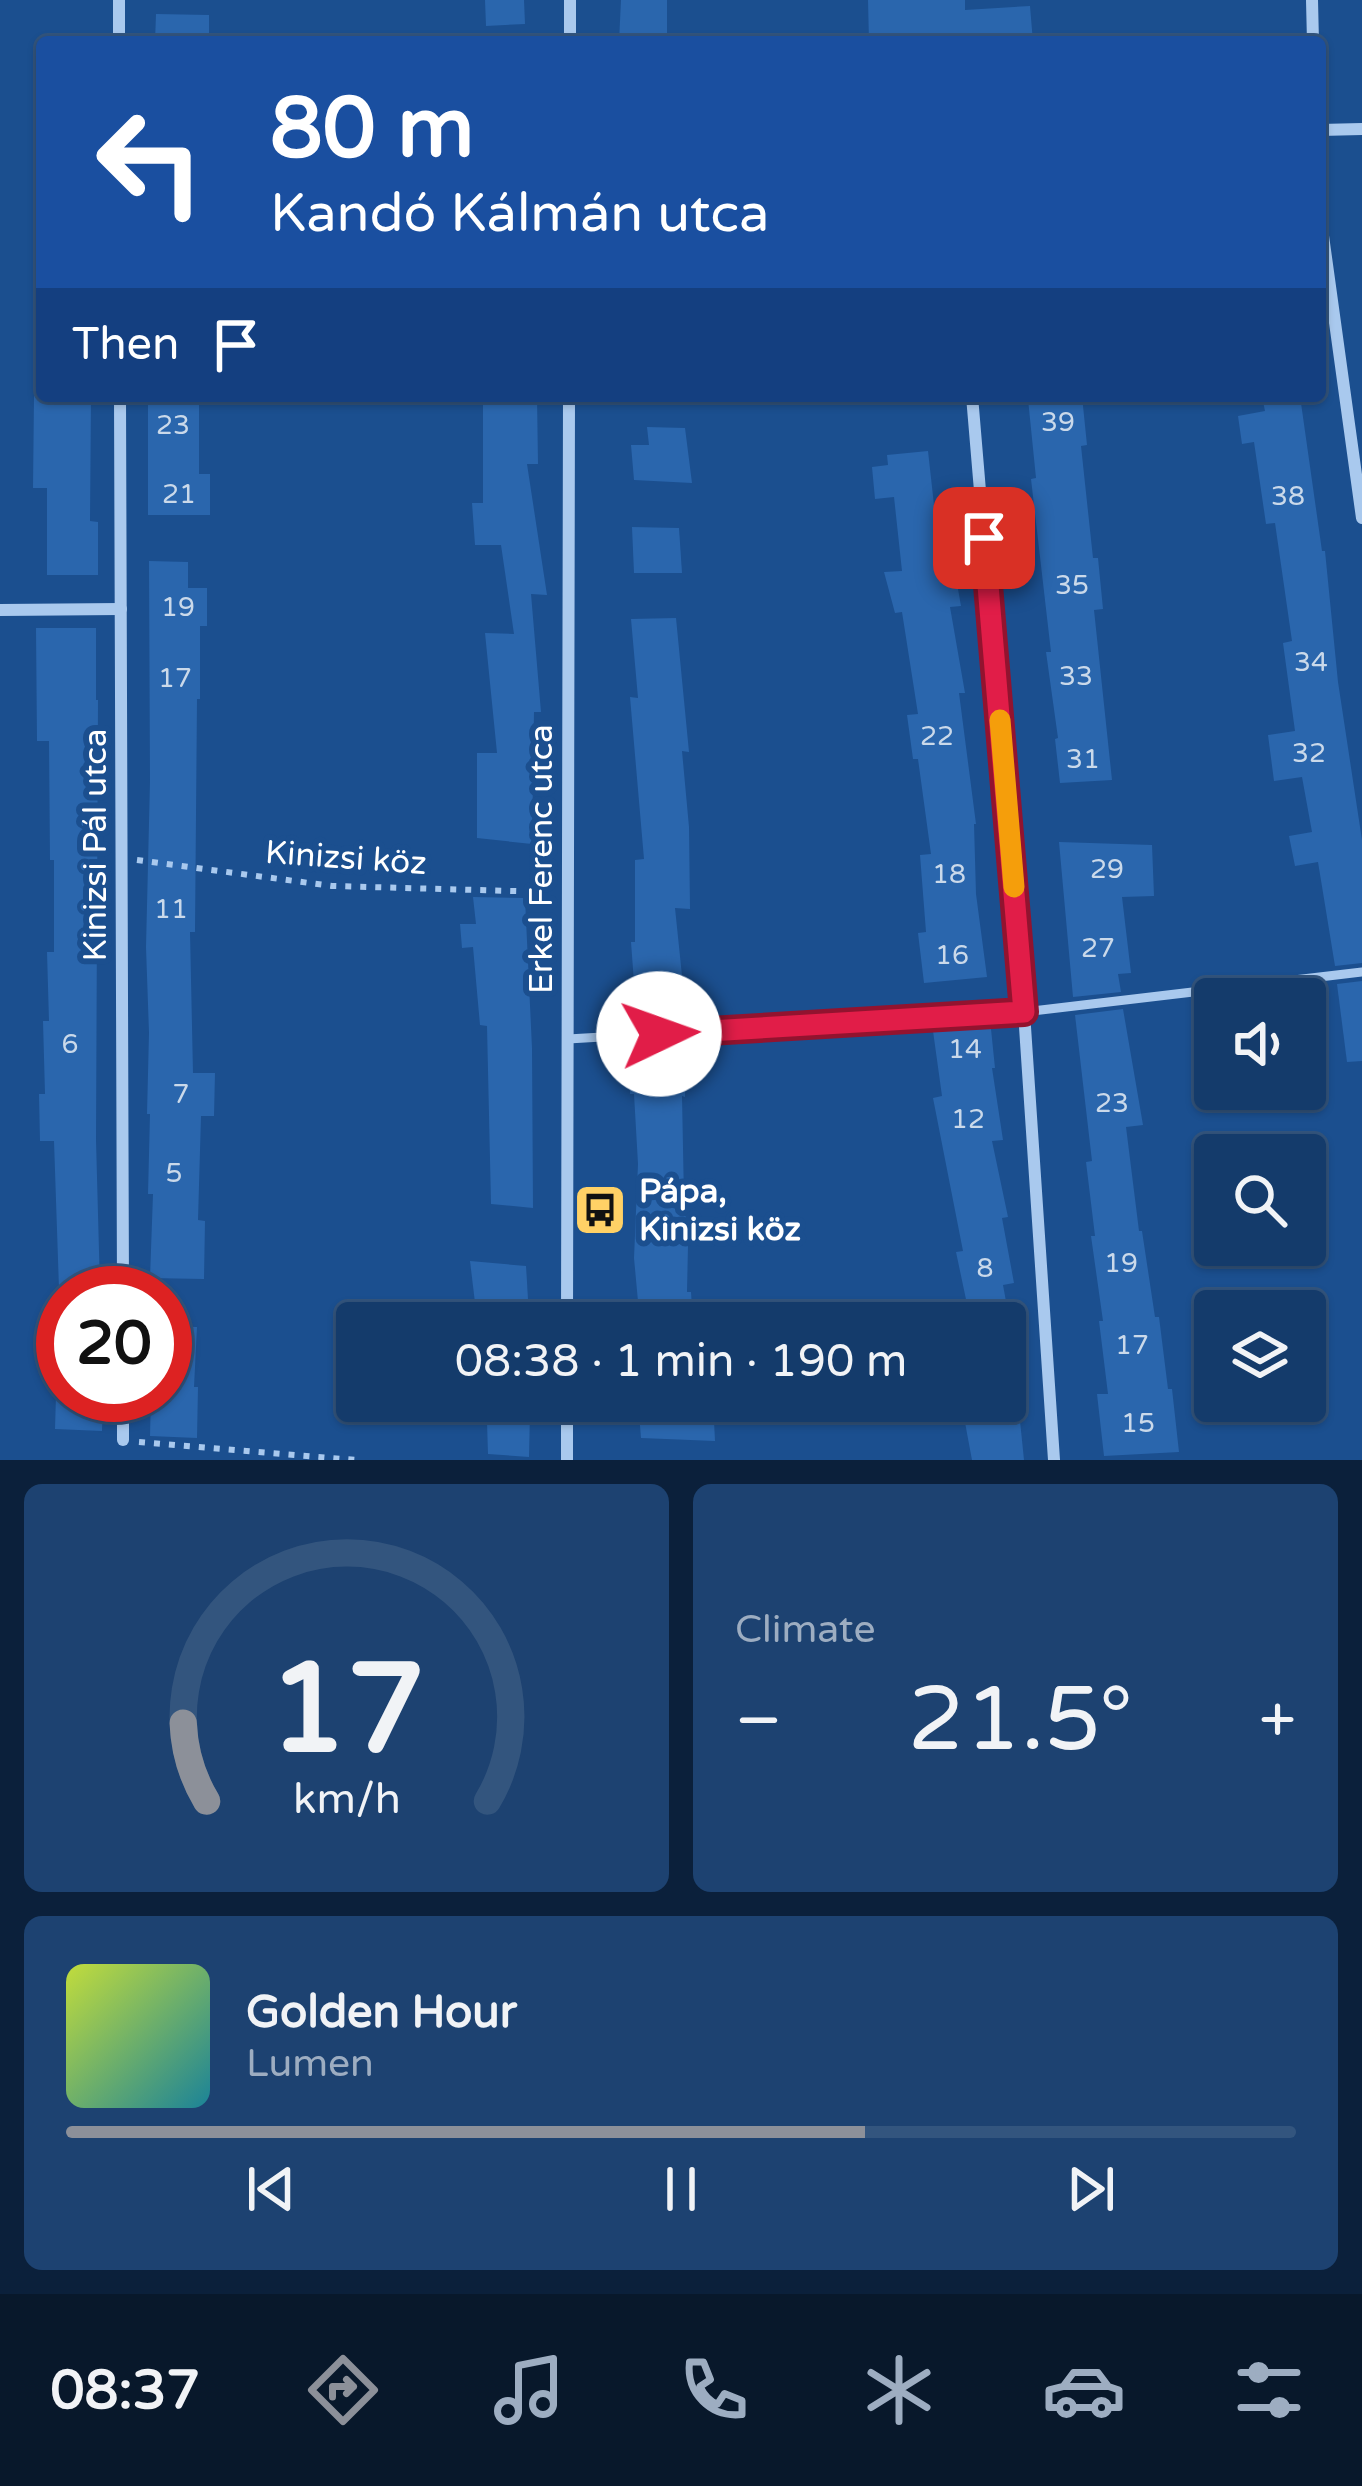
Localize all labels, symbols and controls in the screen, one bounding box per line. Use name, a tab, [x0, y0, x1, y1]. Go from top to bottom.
text: 80 m	[270, 79, 474, 180]
icon: left	[72, 84, 228, 240]
text: Kandó Kálmán utca	[270, 181, 769, 246]
icon: arrive	[203, 312, 269, 378]
text: Then	[72, 318, 179, 372]
house number: 39	[1041, 406, 1075, 439]
house number: 23	[156, 409, 190, 442]
house number: 21	[162, 478, 196, 511]
house number: 38	[1271, 480, 1305, 513]
pin	[933, 487, 1035, 589]
icon: arrive	[951, 505, 1017, 571]
house number: 35	[1055, 569, 1089, 602]
house number: 19	[161, 591, 195, 624]
house number: 34	[1294, 646, 1328, 679]
house number: 33	[1059, 660, 1093, 693]
house number: 17	[158, 662, 192, 695]
house number: 22	[920, 720, 954, 753]
street label: Erkel Ferenc utca	[522, 724, 561, 994]
street label: Kinizsi Pál utca	[76, 729, 115, 961]
house number: 32	[1292, 737, 1326, 770]
house number: 31	[1066, 743, 1100, 776]
street label: Kinizsi köz	[264, 833, 428, 883]
house number: 29	[1090, 853, 1124, 886]
house number: 18	[932, 858, 966, 891]
house number: 11	[154, 893, 188, 926]
house number: 27	[1081, 932, 1115, 965]
house number: 16	[935, 939, 969, 972]
position arrow	[596, 971, 722, 1097]
map controls	[1194, 978, 1326, 1422]
button: sound	[1194, 978, 1326, 1110]
house number: 6	[62, 1028, 78, 1061]
house number: 14	[948, 1033, 982, 1066]
house number: 7	[173, 1078, 189, 1111]
house number: 23	[1095, 1087, 1129, 1120]
house number: 12	[951, 1103, 985, 1136]
button: search	[1194, 1134, 1326, 1266]
house number: 5	[166, 1157, 182, 1190]
place label: Pápa, Kinizsi köz	[639, 1172, 801, 1249]
bus stop icon: Pápa, Kinizsi köz	[572, 1182, 628, 1238]
house number: 19	[1104, 1247, 1138, 1280]
house number: 8	[977, 1252, 993, 1285]
speed limit sign: 20	[36, 1266, 192, 1422]
button: layers	[1194, 1290, 1326, 1422]
house number: 17	[1115, 1329, 1149, 1362]
text: 08:38 · 1 min · 190 m	[455, 1335, 907, 1389]
house number: 15	[1121, 1407, 1155, 1440]
text: Climate	[735, 1606, 875, 1653]
text: 17	[268, 1635, 425, 1786]
text: 21.5°	[908, 1666, 1133, 1775]
text: −	[735, 1681, 782, 1761]
text: +	[1259, 1681, 1296, 1761]
text: km/h	[293, 1774, 400, 1825]
text: Golden Hour	[246, 1986, 517, 2040]
text: Lumen	[246, 2040, 374, 2087]
icon: previous	[238, 2156, 304, 2222]
icon: pause	[648, 2156, 714, 2222]
icon: next	[1058, 2156, 1124, 2222]
icon: directions	[301, 2348, 385, 2432]
icon: music	[487, 2348, 571, 2432]
icon: phone	[672, 2348, 756, 2432]
icon: climate	[857, 2348, 941, 2432]
icon: car	[1042, 2348, 1126, 2432]
icon: filters	[1227, 2348, 1311, 2432]
text: 08:37	[51, 2358, 200, 2423]

